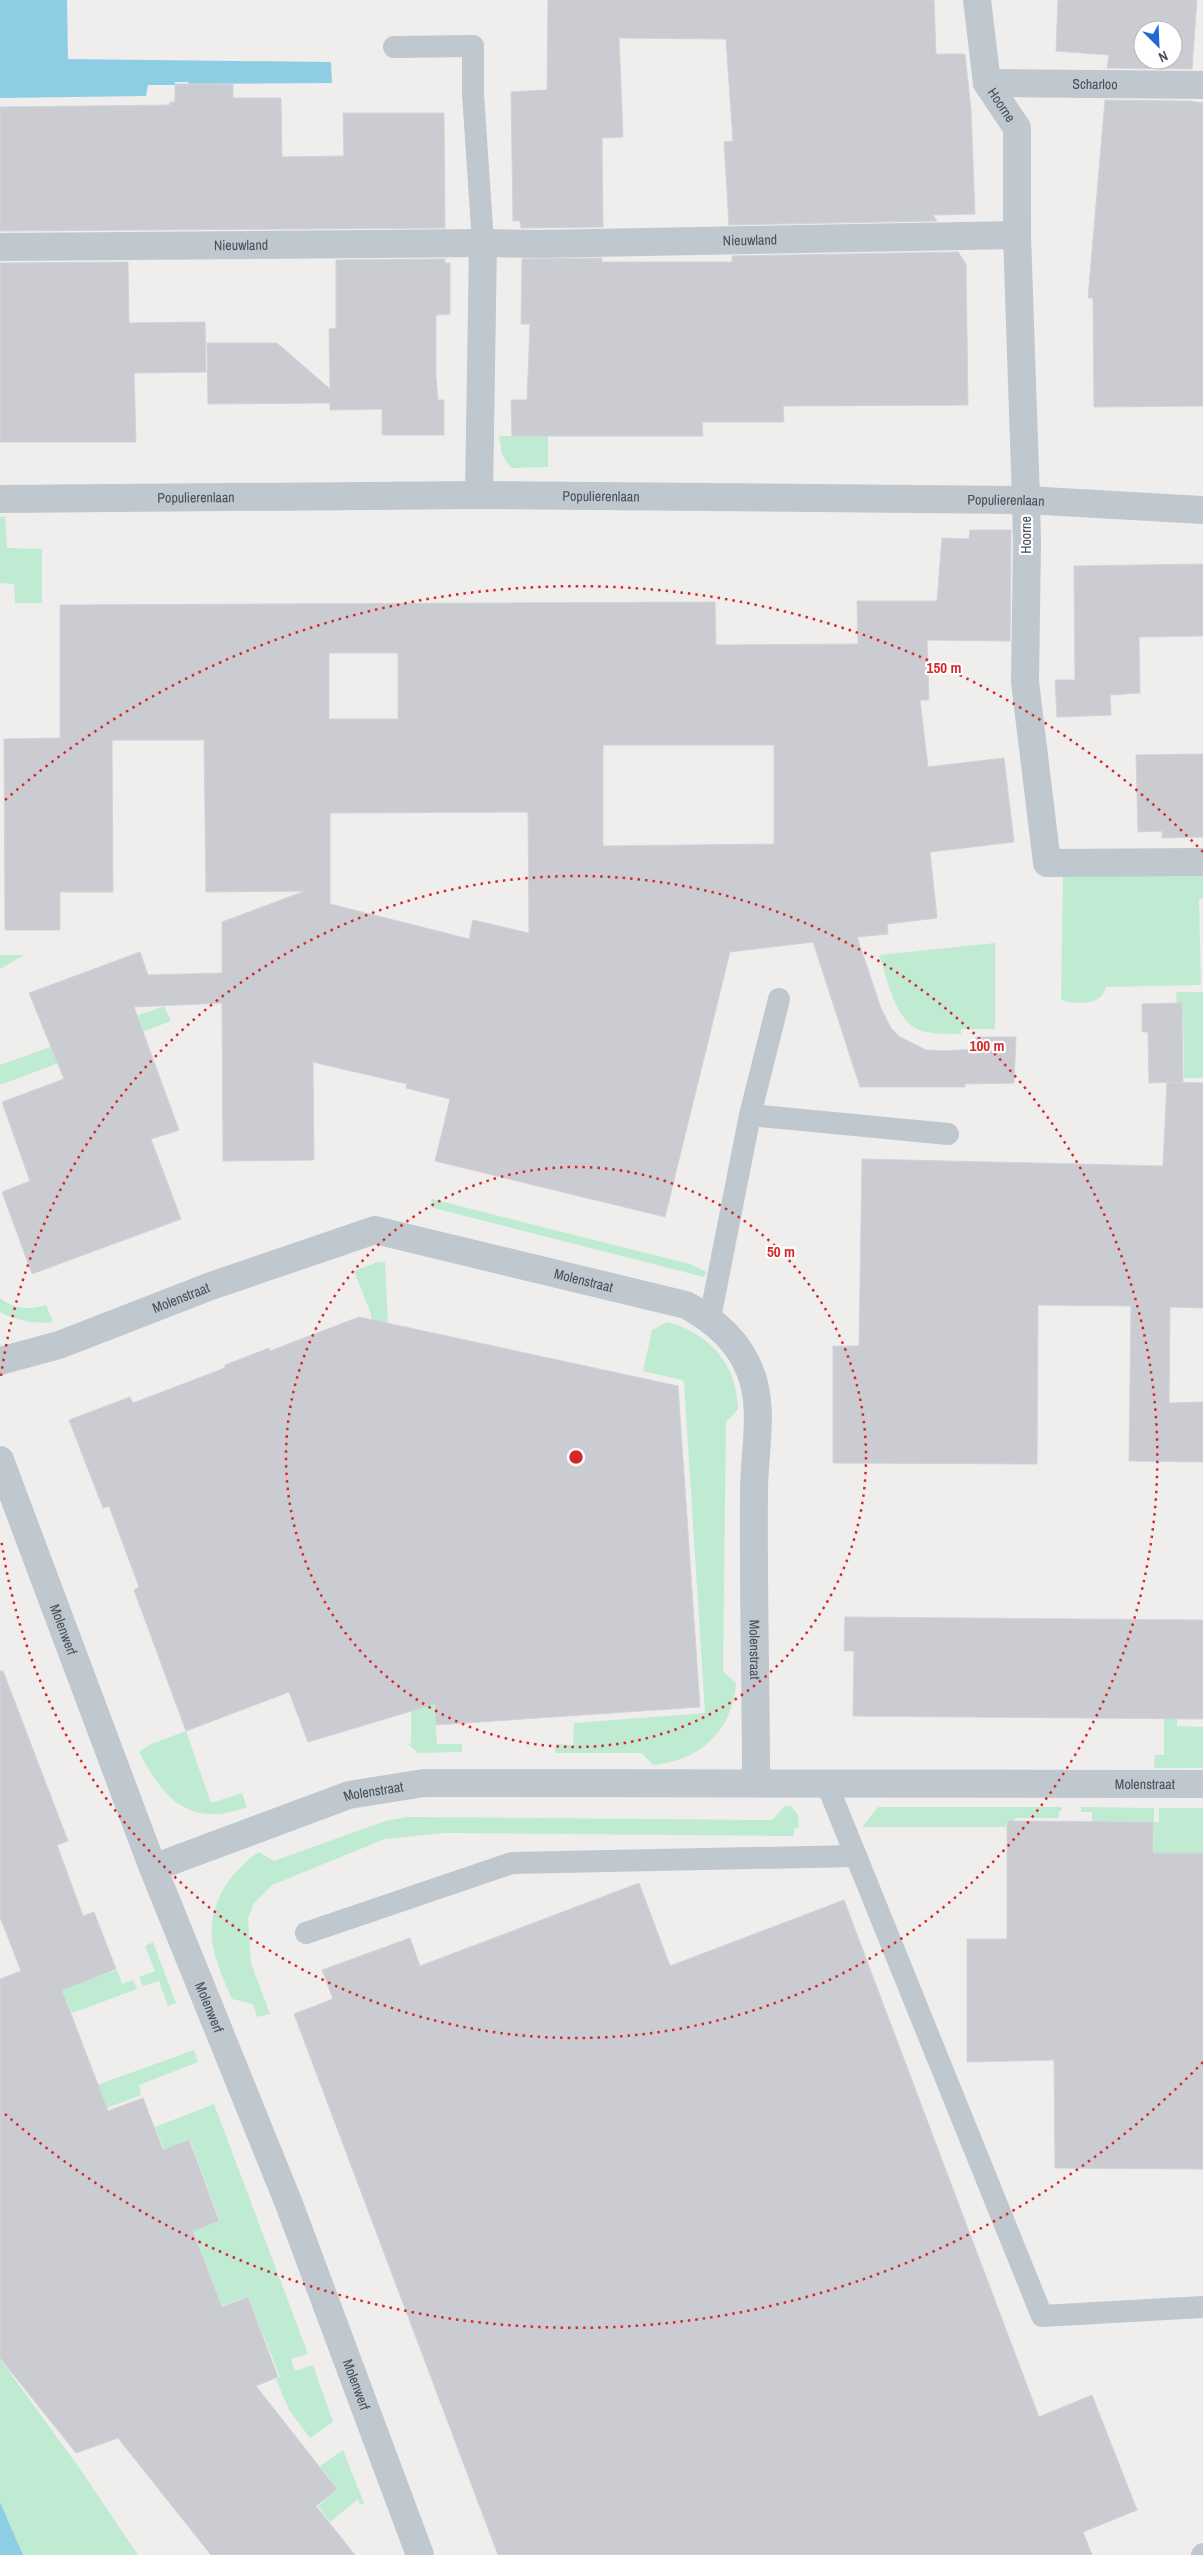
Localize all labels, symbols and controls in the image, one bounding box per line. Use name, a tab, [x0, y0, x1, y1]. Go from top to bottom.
north arrow	[1133, 20, 1183, 70]
text: N	[1156, 47, 1171, 67]
street label: Scharloo	[1072, 75, 1118, 93]
street label: Hoorne	[984, 84, 1020, 126]
street label: Nieuwland	[723, 231, 777, 250]
street label: Nieuwland	[214, 236, 268, 254]
street label: Populierenlaan	[562, 487, 640, 505]
street label: Populierenlaan	[157, 488, 235, 507]
street label: Populierenlaan	[967, 490, 1045, 510]
street label: Hoorne	[1017, 516, 1035, 554]
text: 150 m	[927, 657, 961, 678]
text: 100 m	[970, 1035, 1004, 1056]
text: 50 m	[767, 1241, 795, 1262]
street label: Molenstraat	[552, 1265, 615, 1296]
street label: Molenstraat	[150, 1278, 212, 1317]
centre of rings	[567, 1448, 585, 1466]
street label: Molenwerf	[46, 1601, 82, 1658]
street label: Molenstraat	[745, 1619, 764, 1680]
street label: Molenstraat	[1115, 1775, 1175, 1793]
street label: Molenstraat	[341, 1777, 405, 1805]
street label: Molenwerf	[191, 1979, 228, 2036]
street label: Molenwerf	[339, 2357, 374, 2413]

